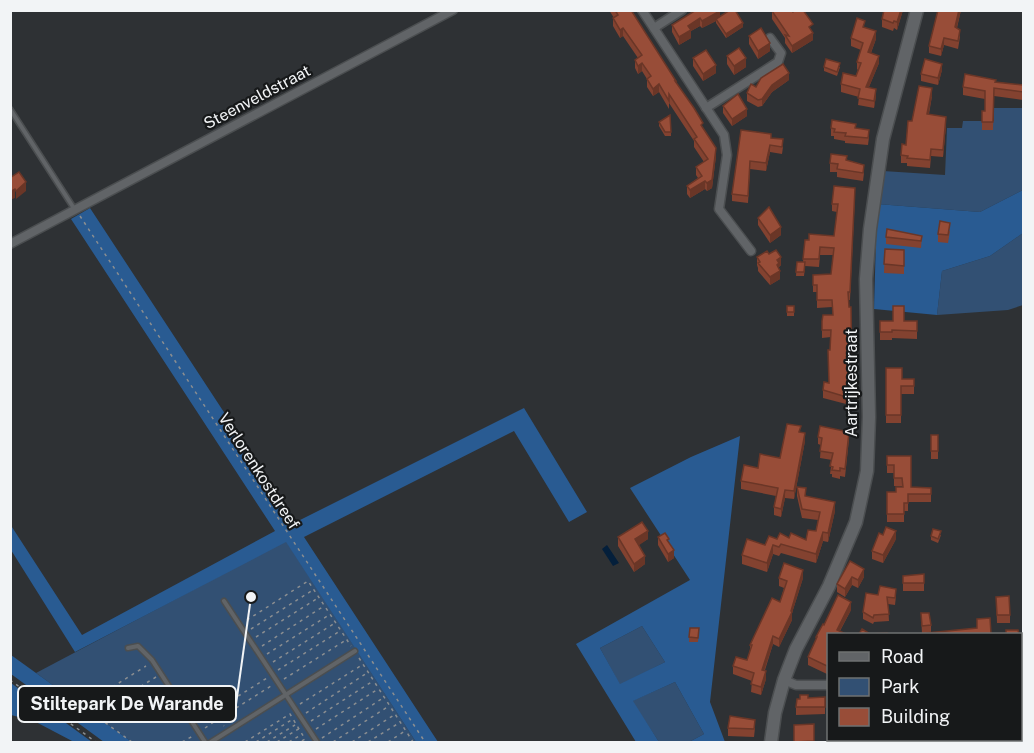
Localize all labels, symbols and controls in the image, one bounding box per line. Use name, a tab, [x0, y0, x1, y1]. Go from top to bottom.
street label: Steenveldstraat	[200, 61, 314, 133]
street label: Aartrijkestraat	[842, 329, 861, 437]
street label: Verlorenkostdreef	[214, 409, 304, 533]
legend	[827, 633, 1022, 741]
text: Road	[881, 646, 924, 667]
text: Park	[881, 676, 919, 697]
callout: Stiltepark De Warande	[18, 686, 236, 722]
text: Stiltepark De Warande	[30, 693, 224, 714]
text: Building	[881, 706, 950, 727]

